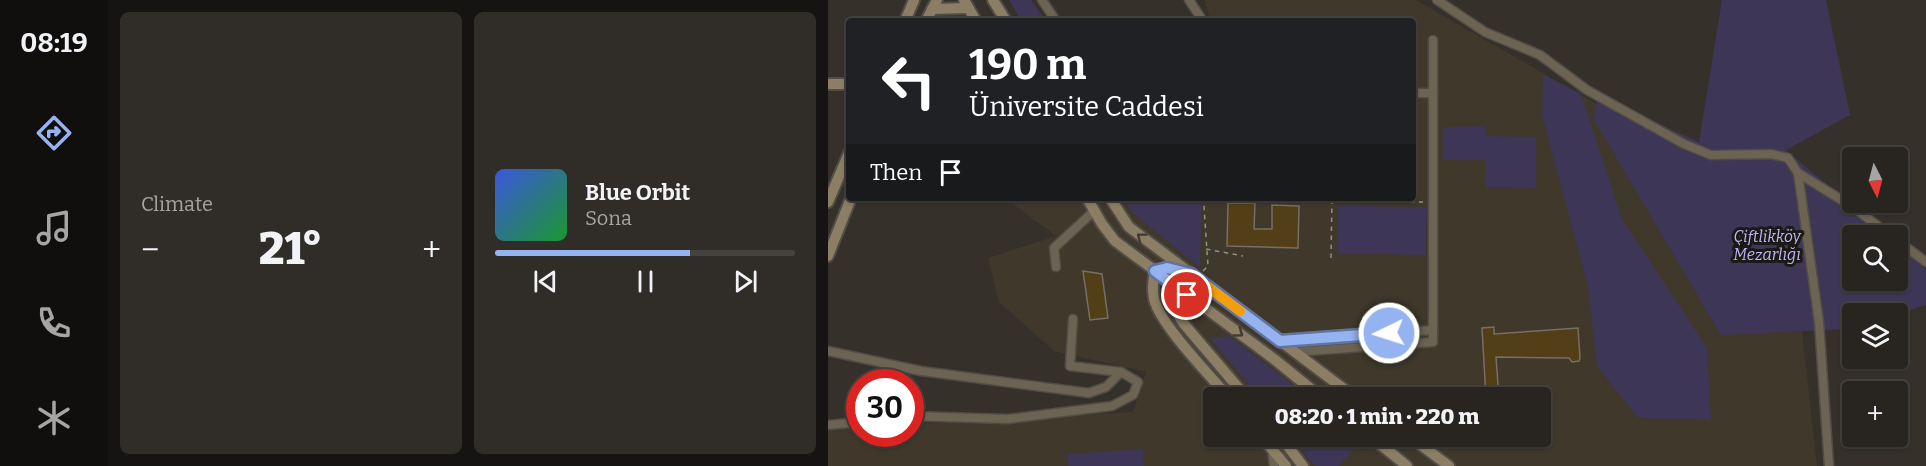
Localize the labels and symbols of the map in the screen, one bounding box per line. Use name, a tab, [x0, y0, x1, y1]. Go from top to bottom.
north arrow	[1842, 147, 1908, 213]
park label: Çiftlikköy Mezarlığı	[1733, 227, 1801, 264]
one-way arrow	[1137, 233, 1148, 244]
pin	[1161, 269, 1212, 320]
position arrow	[1357, 301, 1421, 365]
one-way arrow	[1232, 326, 1243, 337]
speed limit sign: 30	[846, 369, 924, 447]

